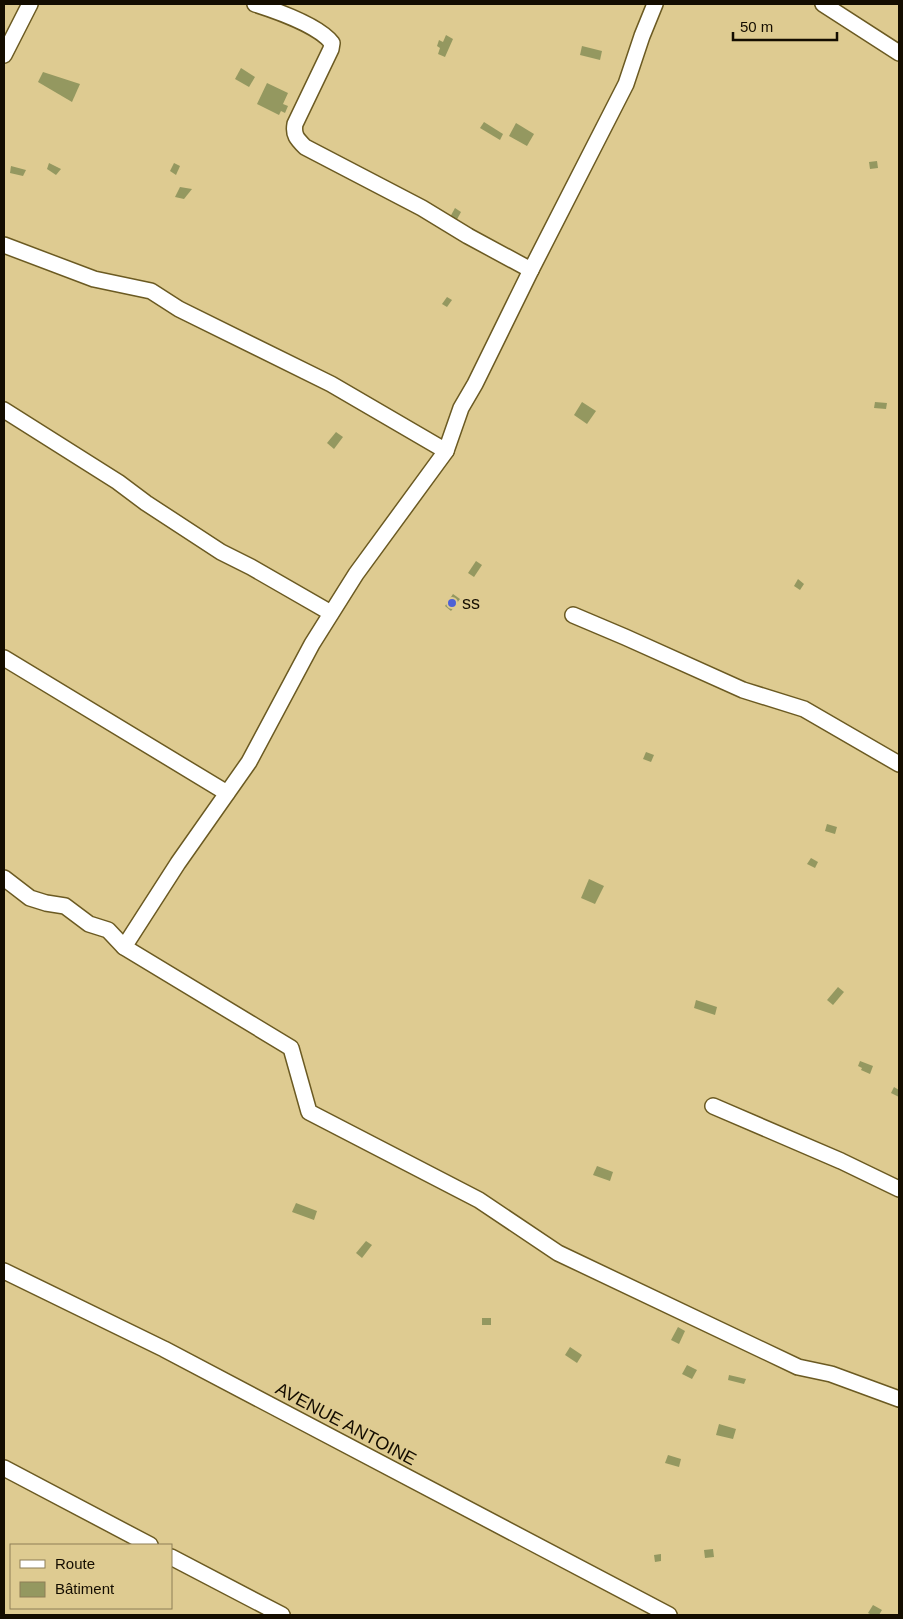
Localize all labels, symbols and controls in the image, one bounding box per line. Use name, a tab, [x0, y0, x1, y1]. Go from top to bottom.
scale bar	[733, 10, 837, 42]
text: 50 m	[740, 18, 773, 35]
place label: ss	[462, 593, 480, 613]
marker: ss	[446, 597, 458, 609]
street label: AVENUE ANTOINE	[272, 1378, 420, 1470]
legend	[10, 1544, 172, 1609]
text: Route	[55, 1555, 95, 1572]
text: Bâtiment	[55, 1580, 115, 1597]

